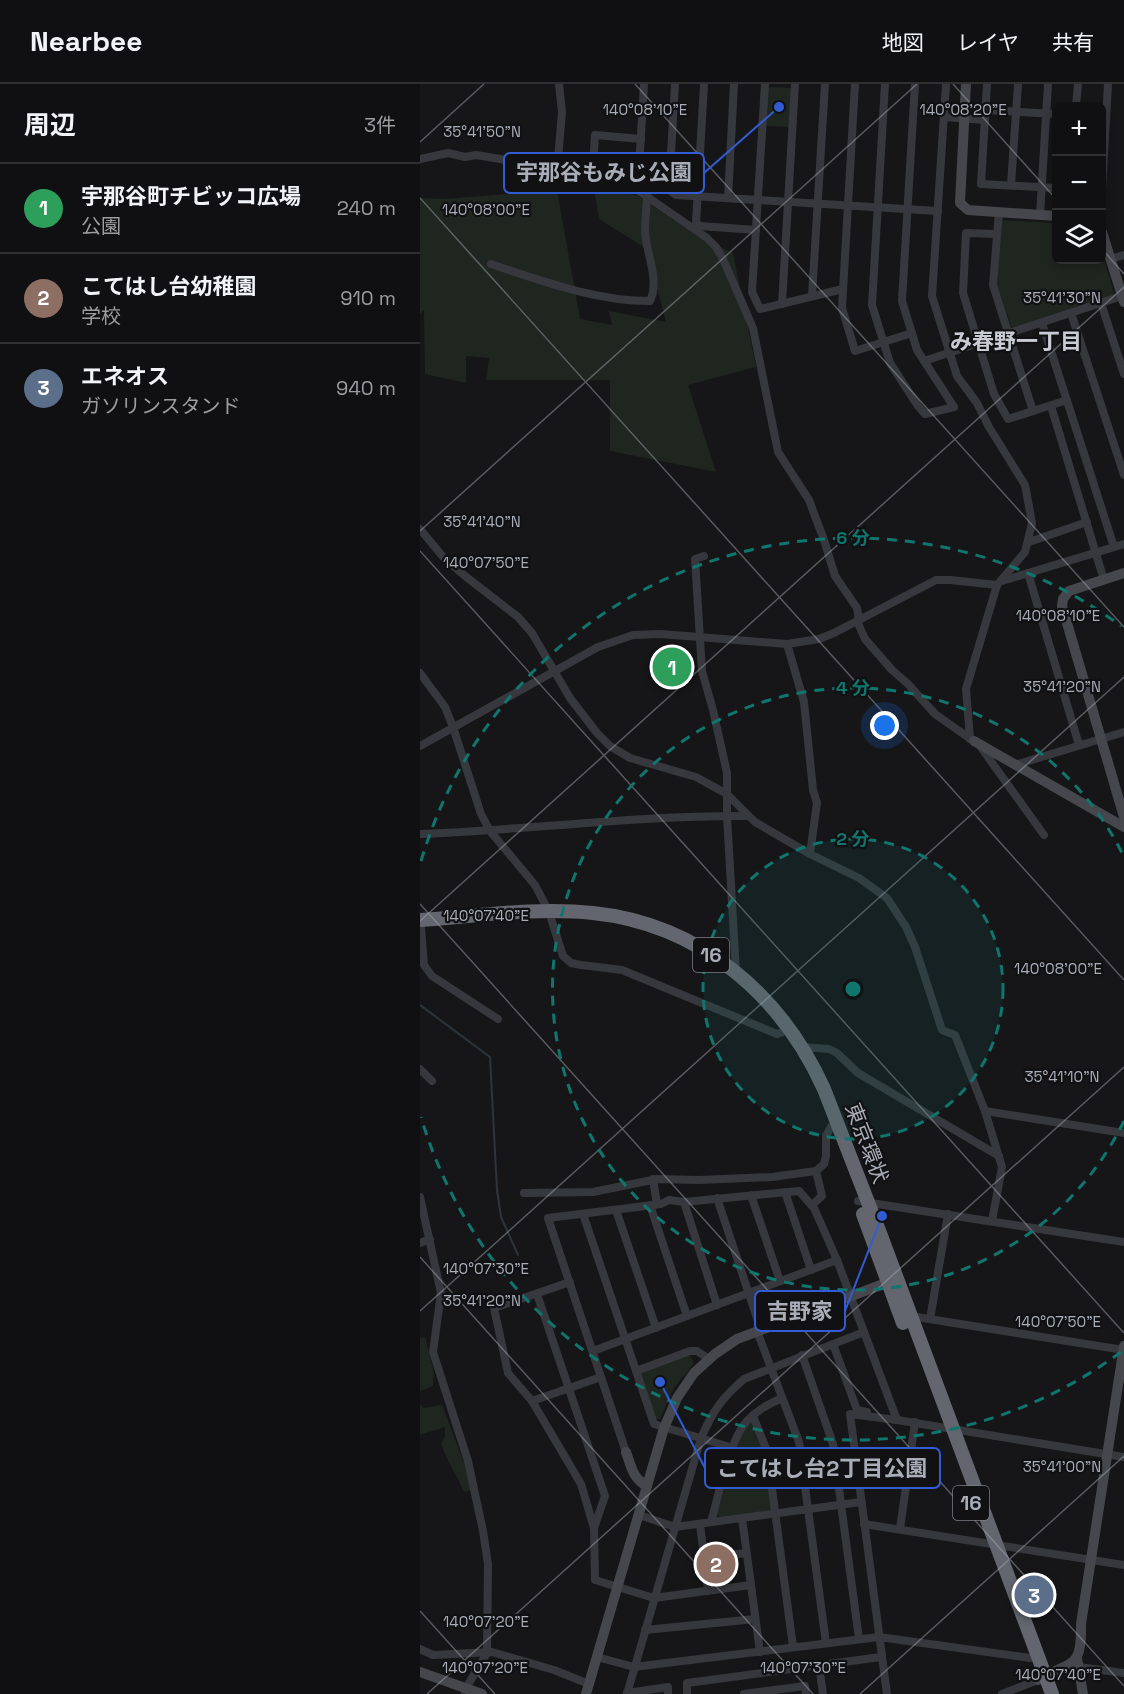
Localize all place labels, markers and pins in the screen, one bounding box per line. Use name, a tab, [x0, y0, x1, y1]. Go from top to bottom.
callout: 宇那谷もみじ公園	[504, 153, 704, 193]
pin: 1	[652, 644, 692, 690]
centre of rings	[843, 979, 863, 999]
callout: 吉野家	[755, 1291, 845, 1331]
callout: こてはし台2丁目公園	[705, 1448, 940, 1488]
pin: 2	[696, 1542, 736, 1586]
pin: 3	[1014, 1572, 1054, 1618]

